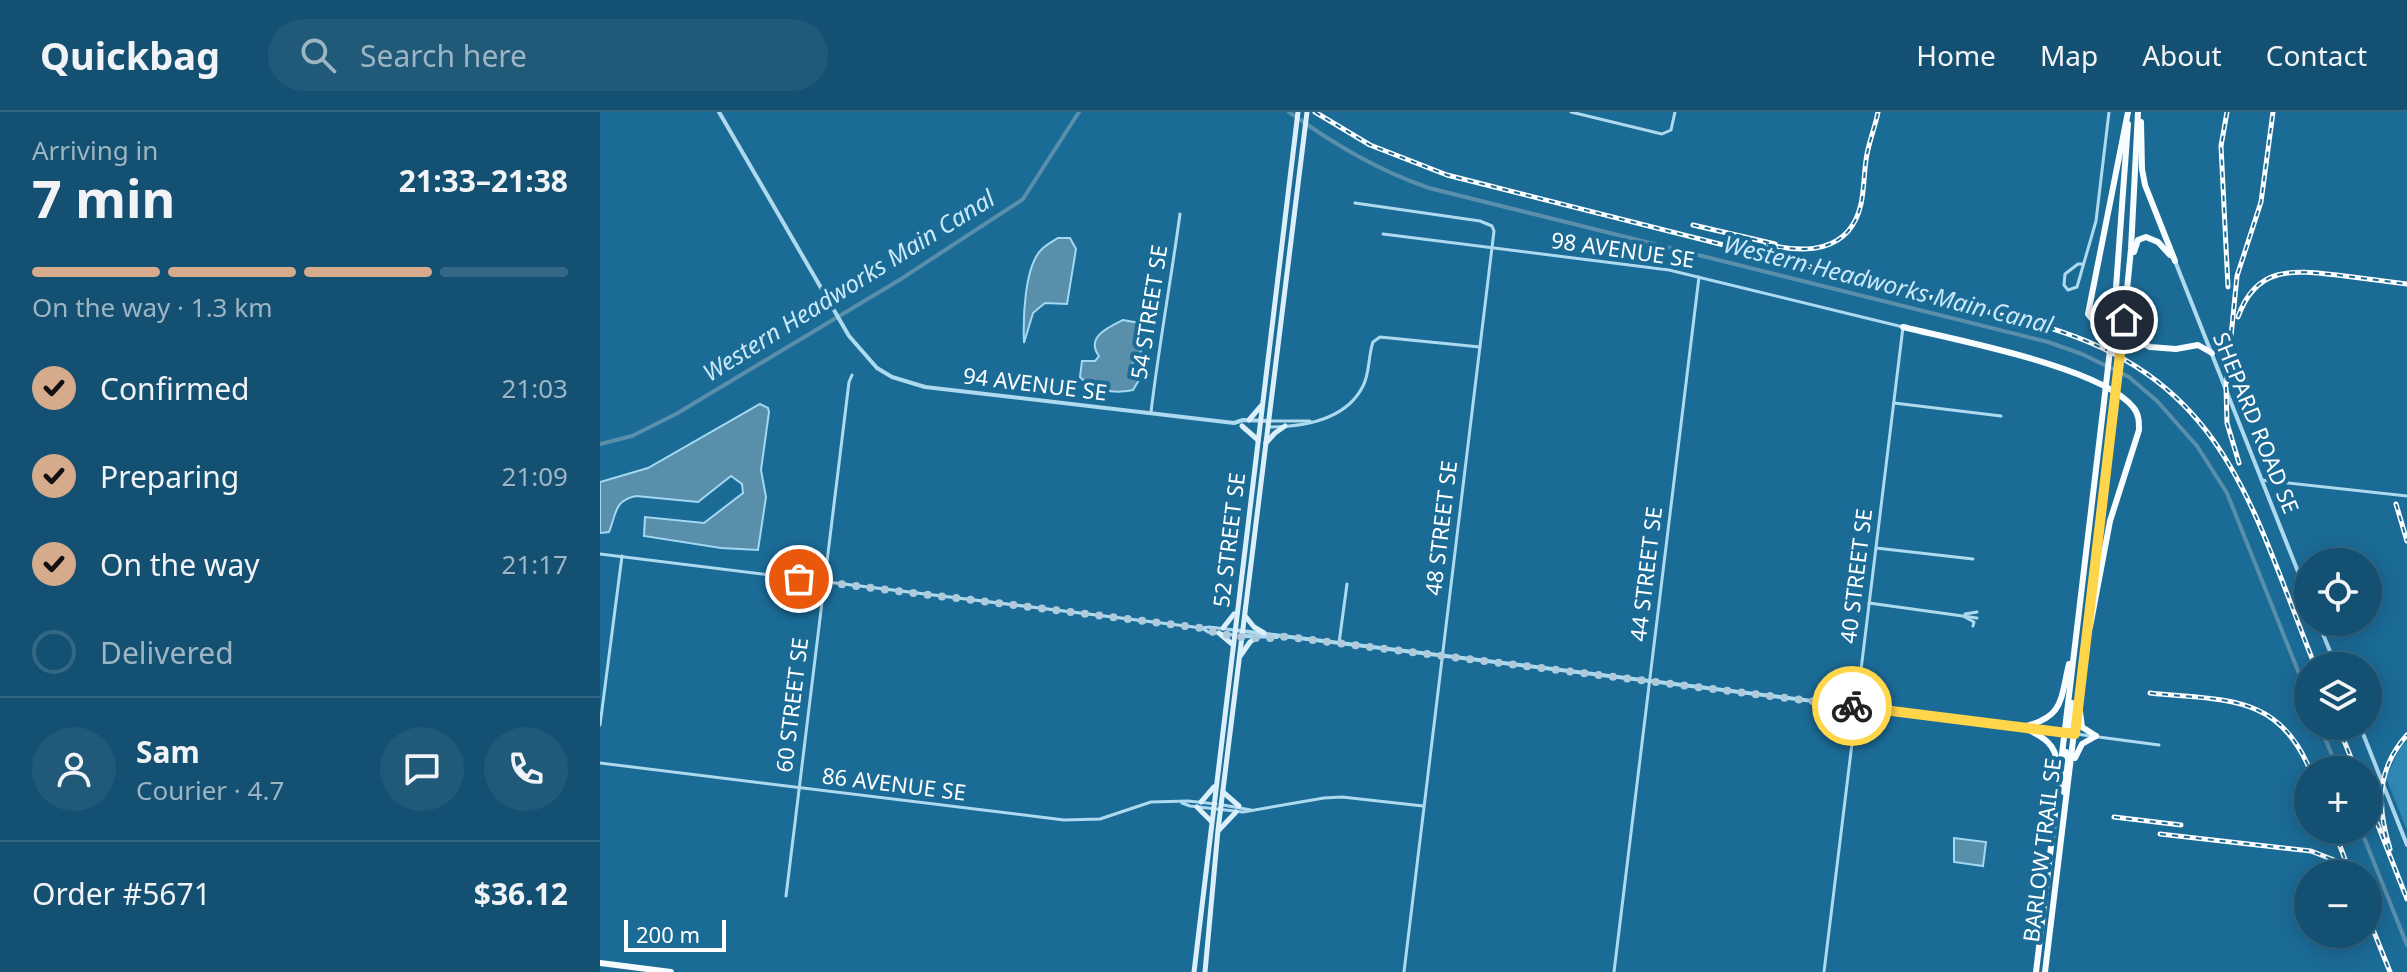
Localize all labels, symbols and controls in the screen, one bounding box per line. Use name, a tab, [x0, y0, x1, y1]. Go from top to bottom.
search box	[268, 19, 828, 91]
text: Quickbag	[40, 29, 220, 81]
icon: search	[296, 33, 340, 77]
text: Search here	[360, 35, 527, 76]
text: Home	[1916, 36, 1996, 74]
text: Map	[2040, 36, 2098, 74]
text: About	[2142, 36, 2222, 74]
text: Contact	[2266, 36, 2367, 74]
text: Arriving in	[32, 132, 158, 168]
text: 21:33–21:38	[399, 160, 568, 201]
text: 7 min	[32, 162, 175, 233]
water label: Western Headworks Main Canal	[696, 181, 1001, 388]
street label: 98 AVENUE SE	[1549, 224, 1697, 274]
water label: Western Headworks Main Canal	[1720, 227, 2057, 341]
street label: 54 STREET SE	[1123, 243, 1173, 381]
pin	[2090, 286, 2158, 354]
text: On the way · 1.3 km	[32, 289, 272, 325]
icon: home	[2102, 298, 2146, 342]
street label: SHEPARD ROAD SE	[2207, 328, 2307, 518]
street label: 94 AVENUE SE	[962, 359, 1109, 407]
icon: check	[32, 366, 76, 410]
text: Confirmed	[100, 368, 250, 409]
text: 21:03	[502, 370, 568, 406]
icon: check	[32, 454, 76, 498]
text: Preparing	[100, 456, 239, 497]
text: 21:09	[502, 458, 568, 494]
street label: 48 STREET SE	[1417, 459, 1463, 597]
street label: 52 STREET SE	[1205, 471, 1251, 609]
street label: 44 STREET SE	[1622, 505, 1668, 643]
street label: 40 STREET SE	[1832, 507, 1878, 645]
icon: check	[32, 542, 76, 586]
text: On the way	[100, 544, 260, 585]
pin	[765, 545, 833, 613]
text: 21:17	[502, 546, 568, 582]
map controls	[2294, 548, 2382, 948]
button: locate	[2294, 548, 2382, 636]
icon: bag	[777, 557, 821, 601]
text: Delivered	[100, 632, 234, 673]
street label: 60 STREET SE	[768, 636, 814, 774]
button: layers	[2294, 652, 2382, 740]
courier	[1812, 666, 1892, 746]
icon: bike	[1830, 684, 1874, 728]
button: person	[32, 727, 116, 811]
button: chat	[380, 727, 464, 811]
button: phone	[484, 727, 568, 811]
text: Sam	[136, 731, 200, 772]
street label: BARLOW TRAIL SE	[2015, 756, 2067, 944]
button: +	[2294, 756, 2382, 844]
street label: 86 AVENUE SE	[821, 759, 968, 807]
text: Courier · 4.7	[136, 772, 284, 808]
button: −	[2294, 860, 2382, 948]
text: Order #5671	[32, 873, 211, 914]
text: $36.12	[474, 873, 568, 914]
scale bar	[624, 916, 726, 952]
text: 200 m	[636, 919, 700, 949]

